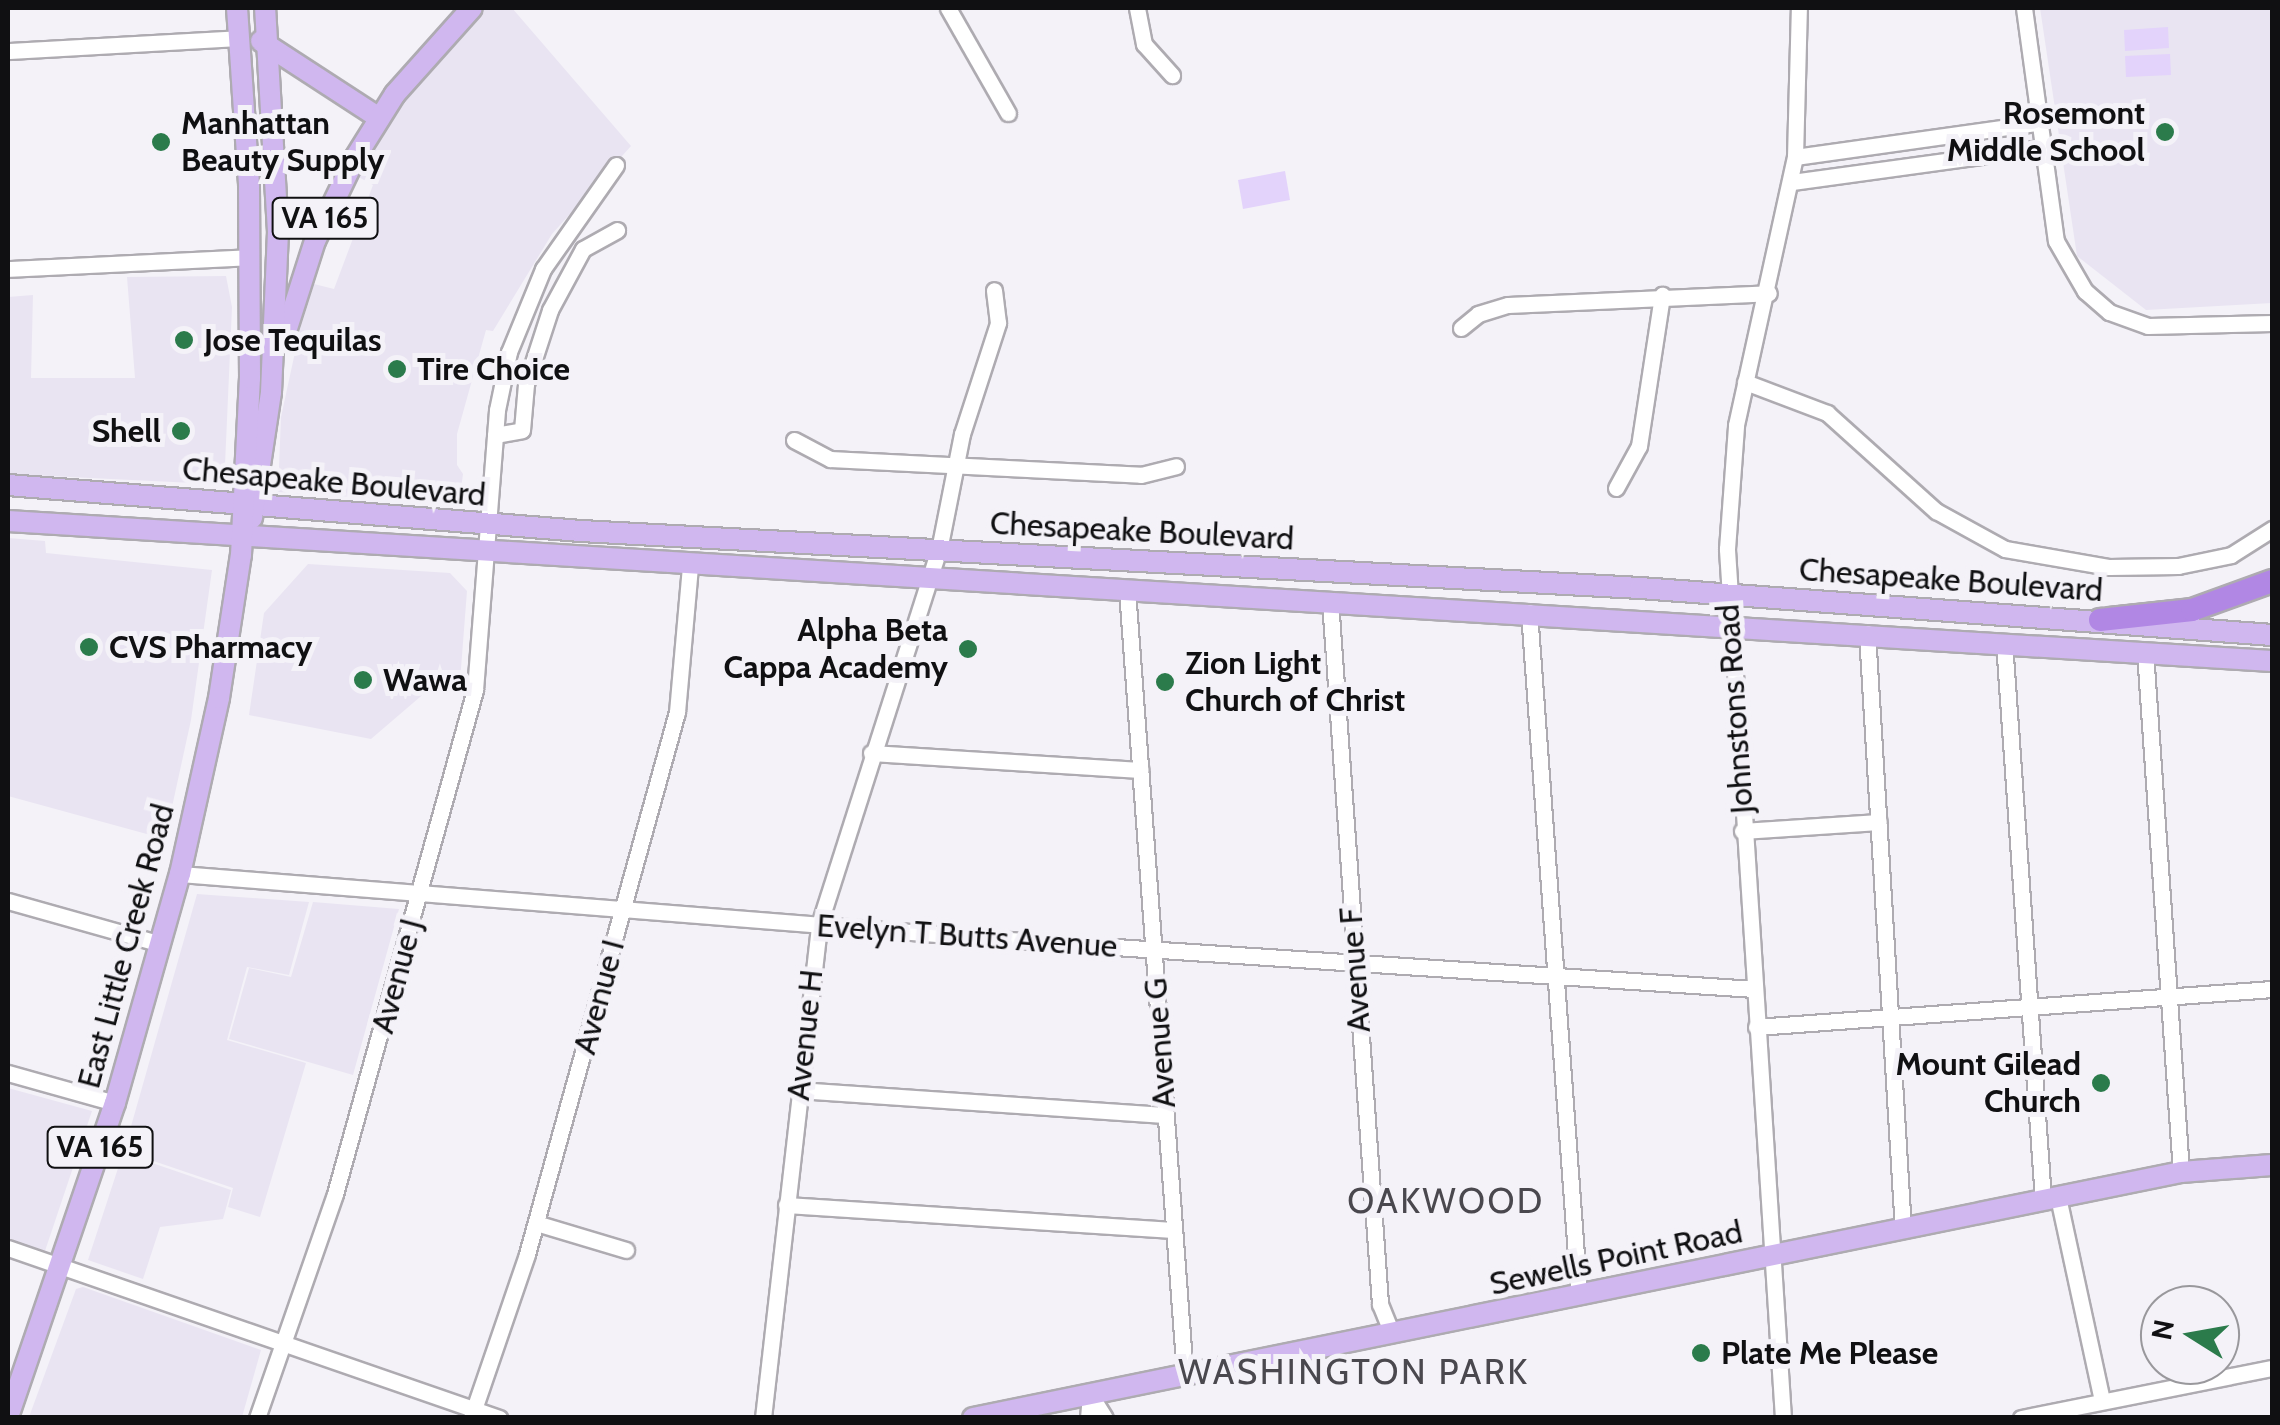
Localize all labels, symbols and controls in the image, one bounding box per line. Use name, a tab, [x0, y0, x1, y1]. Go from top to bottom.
place label: Rosemont Middle School	[1947, 95, 2145, 170]
place label: Manhattan Beauty Supply	[181, 105, 384, 180]
marker: Rosemont Middle School	[2154, 121, 2176, 143]
marker: Manhattan Beauty Supply	[150, 131, 172, 153]
road number: VA 165	[270, 193, 380, 243]
place label: Jose Tequilas	[204, 321, 381, 359]
marker: Jose Tequilas	[173, 329, 195, 351]
place label: Tire Choice	[417, 350, 570, 388]
marker: Tire Choice	[386, 358, 408, 380]
place label: Shell	[92, 412, 161, 450]
marker: Shell	[170, 420, 192, 442]
street label: Chesapeake Boulevard	[181, 450, 487, 514]
street label: Chesapeake Boulevard	[989, 504, 1295, 558]
street label: Chesapeake Boulevard	[1798, 550, 2104, 610]
street label: Johnstons Road	[1709, 603, 1761, 815]
place label: Alpha Beta Cappa Academy	[723, 612, 948, 687]
place label: CVS Pharmacy	[109, 628, 313, 666]
marker: CVS Pharmacy	[78, 636, 100, 658]
marker: Alpha Beta Cappa Academy	[957, 638, 979, 660]
place label: Zion Light Church of Christ	[1185, 645, 1405, 720]
place label: Wawa	[383, 661, 467, 699]
marker: Wawa	[352, 669, 374, 691]
marker: Zion Light Church of Christ	[1154, 671, 1176, 693]
street label: East Little Creek Road	[70, 800, 182, 1092]
street label: Evelyn T Butts Avenue	[815, 906, 1119, 966]
street label: Avenue F	[1331, 906, 1379, 1034]
street label: Avenue J	[363, 915, 431, 1037]
street label: Avenue I	[565, 936, 633, 1058]
street label: Avenue H	[779, 968, 831, 1102]
street label: Avenue G	[1136, 977, 1184, 1109]
place label: Mount Gilead Church	[1896, 1046, 2081, 1121]
marker: Mount Gilead Church	[2090, 1072, 2112, 1094]
road number: VA 165	[45, 1122, 155, 1172]
district label: OAKWOOD	[1347, 1180, 1545, 1222]
street label: Sewells Point Road	[1486, 1212, 1746, 1304]
north arrow	[2140, 1285, 2240, 1385]
text: N	[2144, 1317, 2181, 1343]
place label: Plate Me Please	[1721, 1334, 1938, 1372]
marker: Plate Me Please	[1690, 1342, 1712, 1364]
district label: WASHINGTON PARK	[1178, 1351, 1530, 1393]

